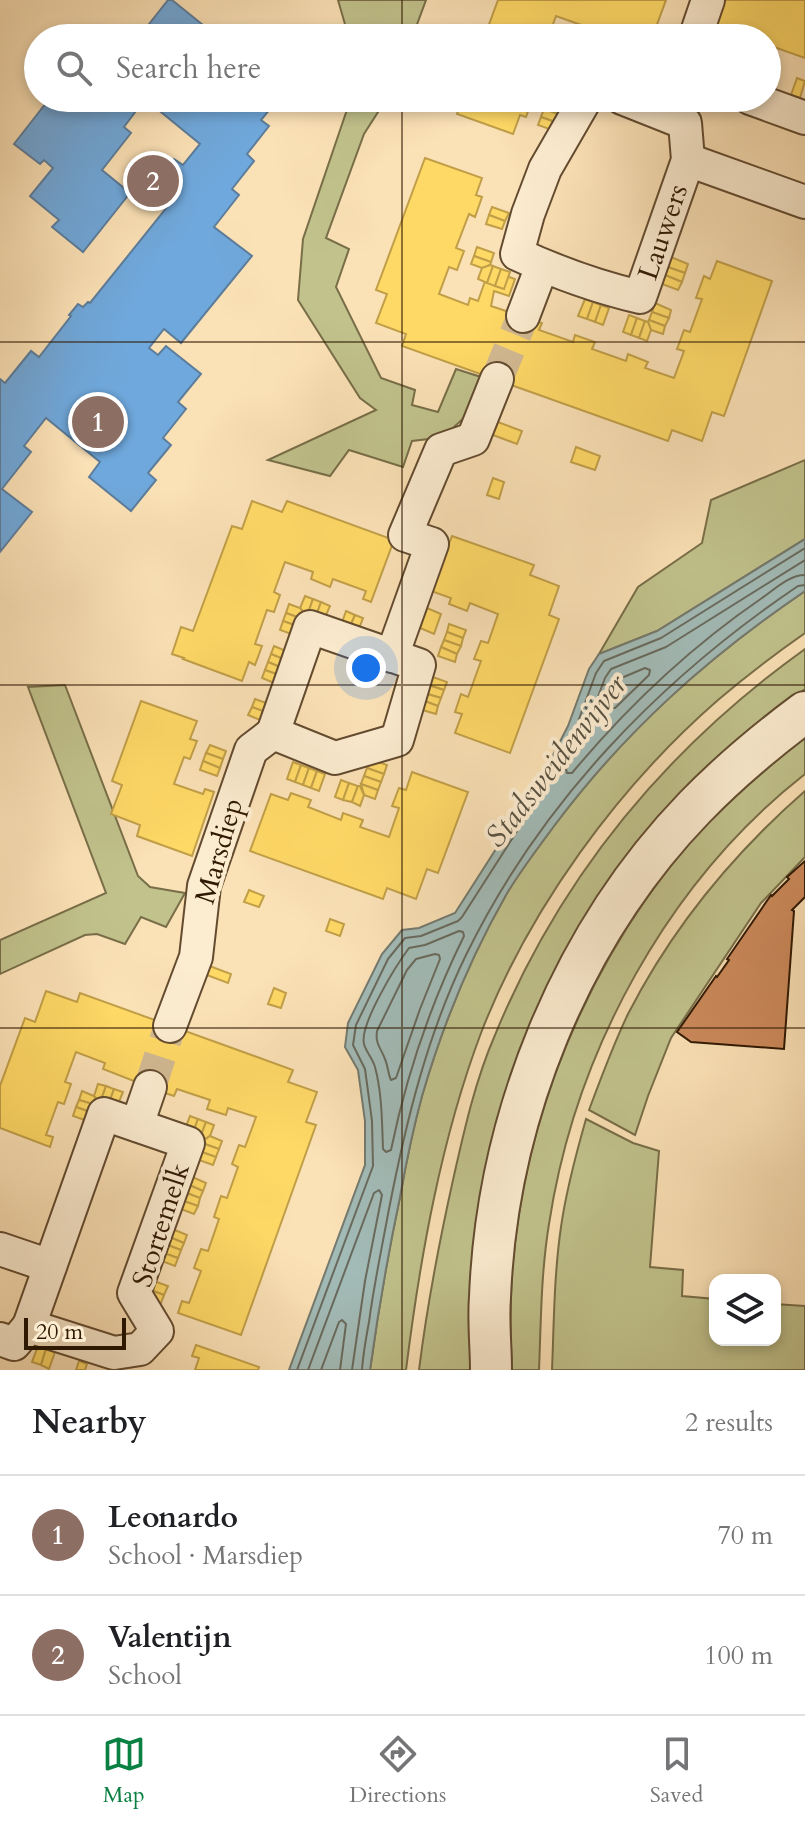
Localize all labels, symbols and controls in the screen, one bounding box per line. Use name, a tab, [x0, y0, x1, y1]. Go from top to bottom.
search box	[24, 24, 781, 112]
icon: search	[52, 46, 96, 90]
text: Search here	[116, 48, 261, 89]
pin: 2	[127, 151, 179, 211]
street label: Lauwers	[629, 179, 697, 285]
pin: 1	[72, 392, 124, 452]
your location	[346, 648, 386, 688]
water label: Stadsweidenvijver	[476, 665, 637, 856]
street label: Marsdiep	[186, 794, 252, 908]
street label: Stortemelk	[123, 1158, 199, 1292]
map controls	[709, 1274, 781, 1346]
button: layers	[709, 1274, 781, 1346]
scale bar	[24, 1314, 126, 1350]
text: 20 m	[36, 1317, 83, 1347]
text: Nearby	[32, 1399, 147, 1445]
text: 2 results	[685, 1405, 773, 1440]
text: Leonardo	[108, 1497, 238, 1538]
text: 1	[51, 1518, 65, 1553]
text: 70 m	[717, 1518, 773, 1553]
text: School · Marsdiep	[108, 1538, 303, 1573]
text: Valentijn	[108, 1617, 232, 1658]
text: 2	[51, 1638, 65, 1673]
text: 100 m	[704, 1638, 773, 1673]
text: School	[108, 1658, 182, 1693]
tab: Map	[102, 1732, 146, 1810]
tab: Directions	[349, 1732, 446, 1810]
tab: Saved	[650, 1732, 703, 1810]

